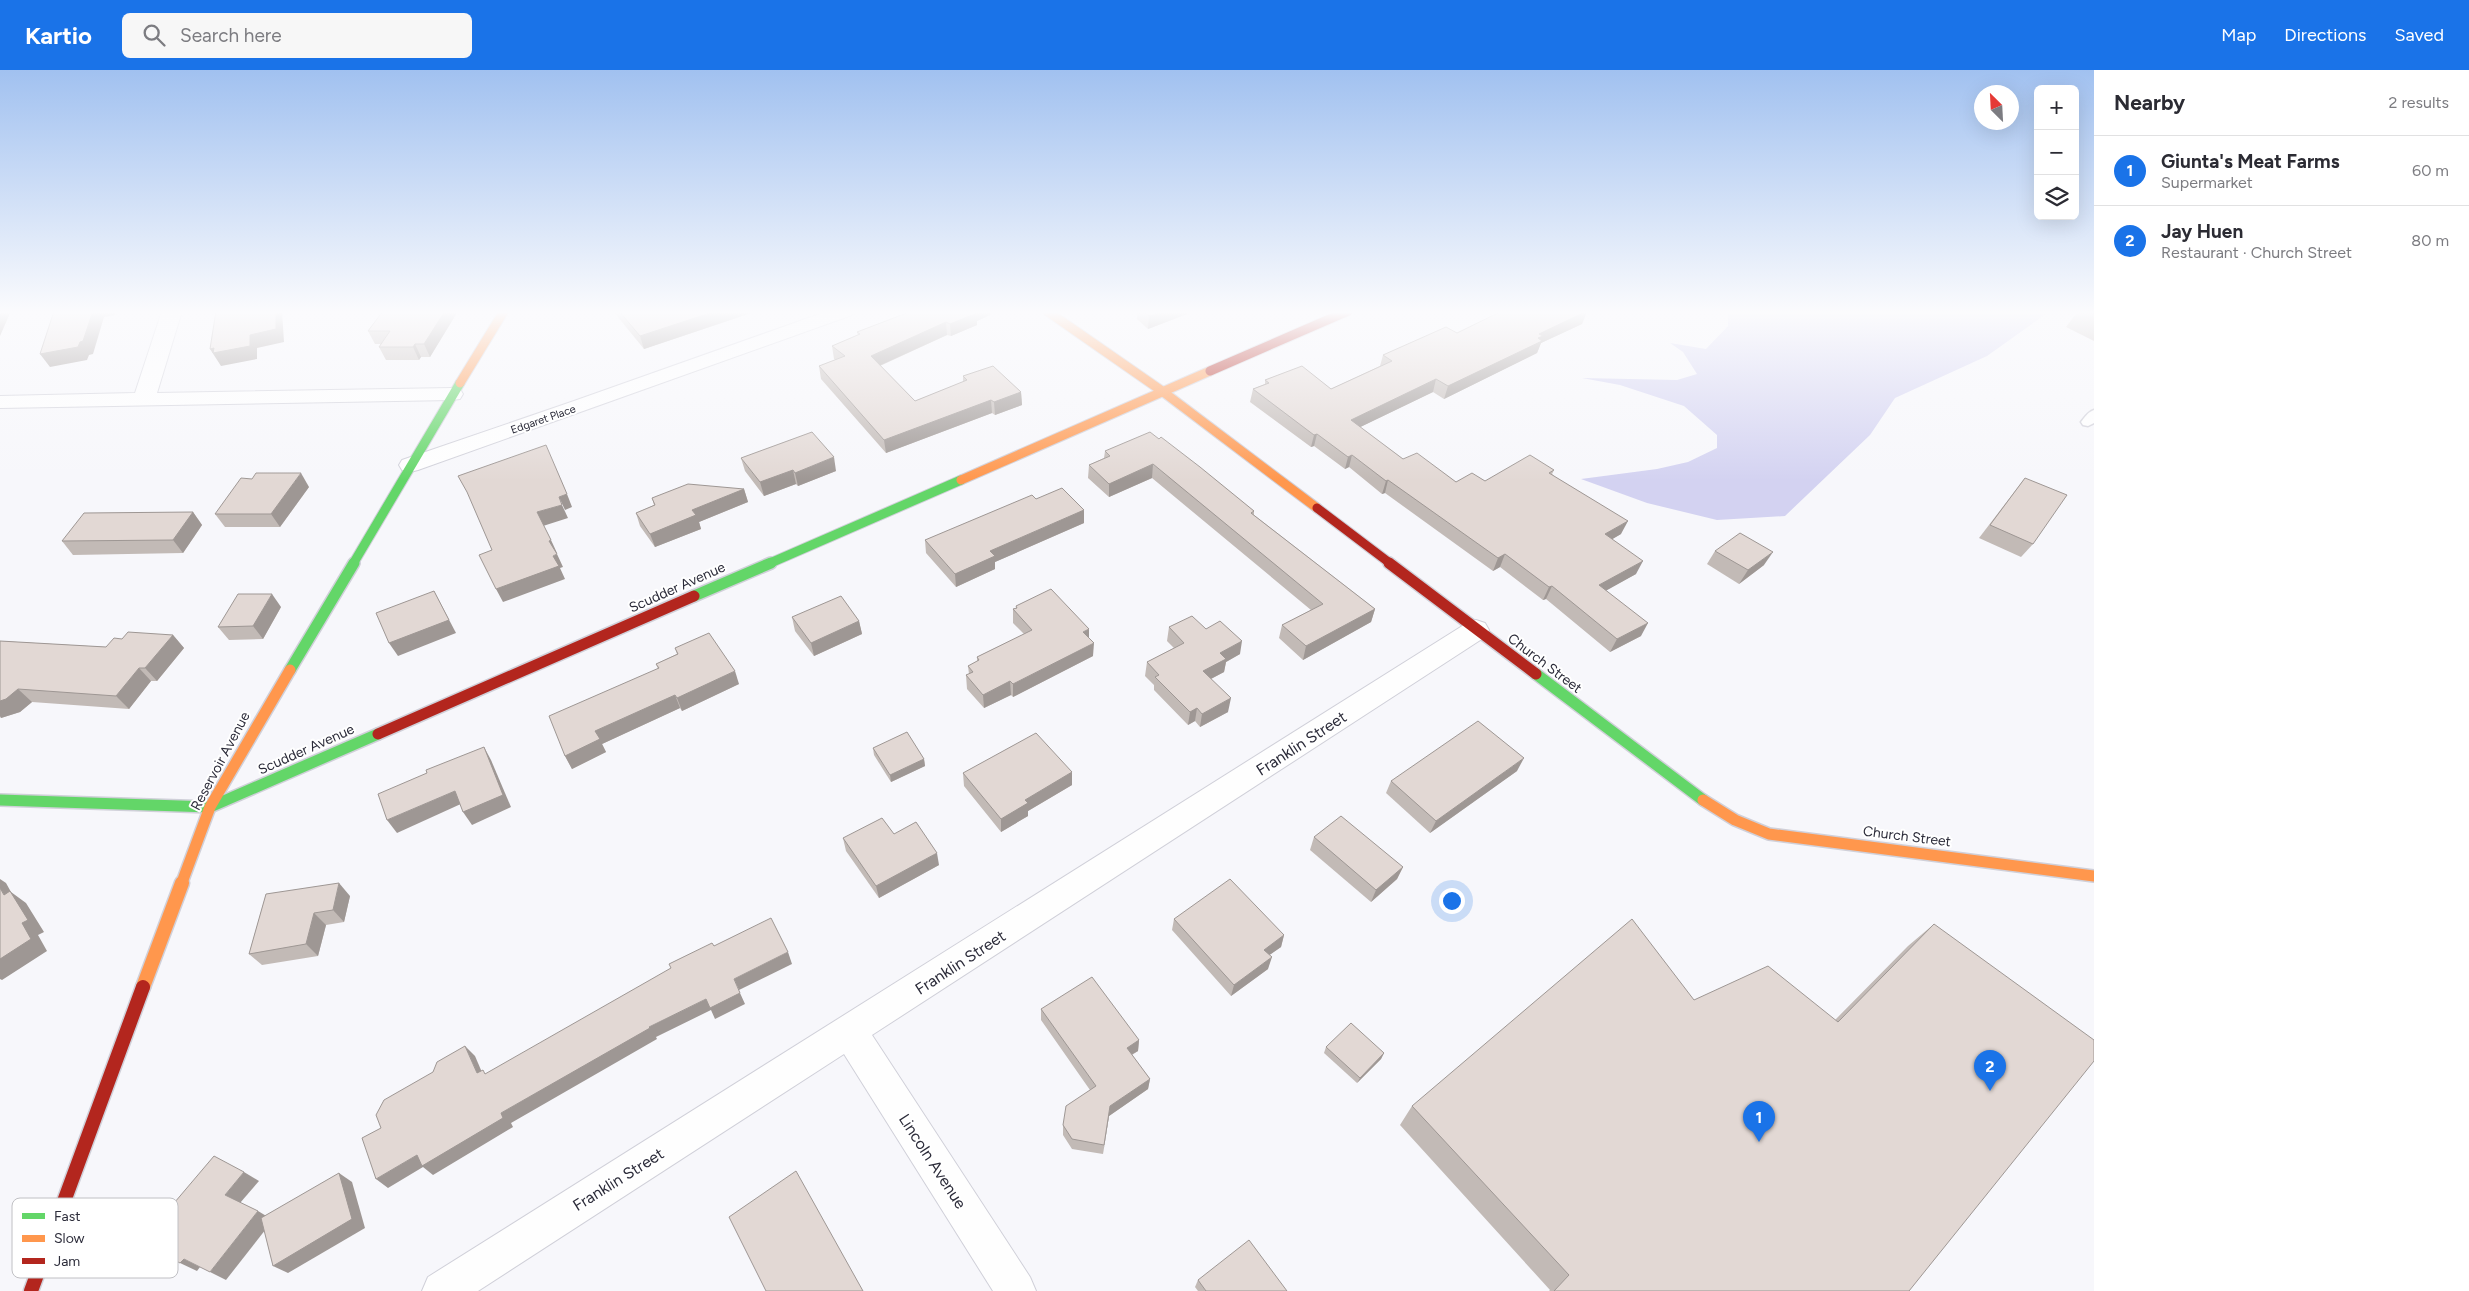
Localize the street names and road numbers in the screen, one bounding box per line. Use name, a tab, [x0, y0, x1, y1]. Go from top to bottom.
street label: Edgaret Place	[509, 402, 577, 437]
street label: Scudder Avenue	[626, 558, 728, 616]
street label: Church Street	[1504, 630, 1585, 697]
street label: Franklin Street	[1253, 707, 1350, 780]
street label: Reservoir Avenue	[187, 709, 254, 813]
street label: Scudder Avenue	[255, 720, 357, 778]
street label: Church Street	[1862, 823, 1952, 850]
street label: Franklin Street	[912, 926, 1009, 999]
street label: Lincoln Avenue	[895, 1110, 970, 1213]
street label: Franklin Street	[569, 1144, 667, 1215]

